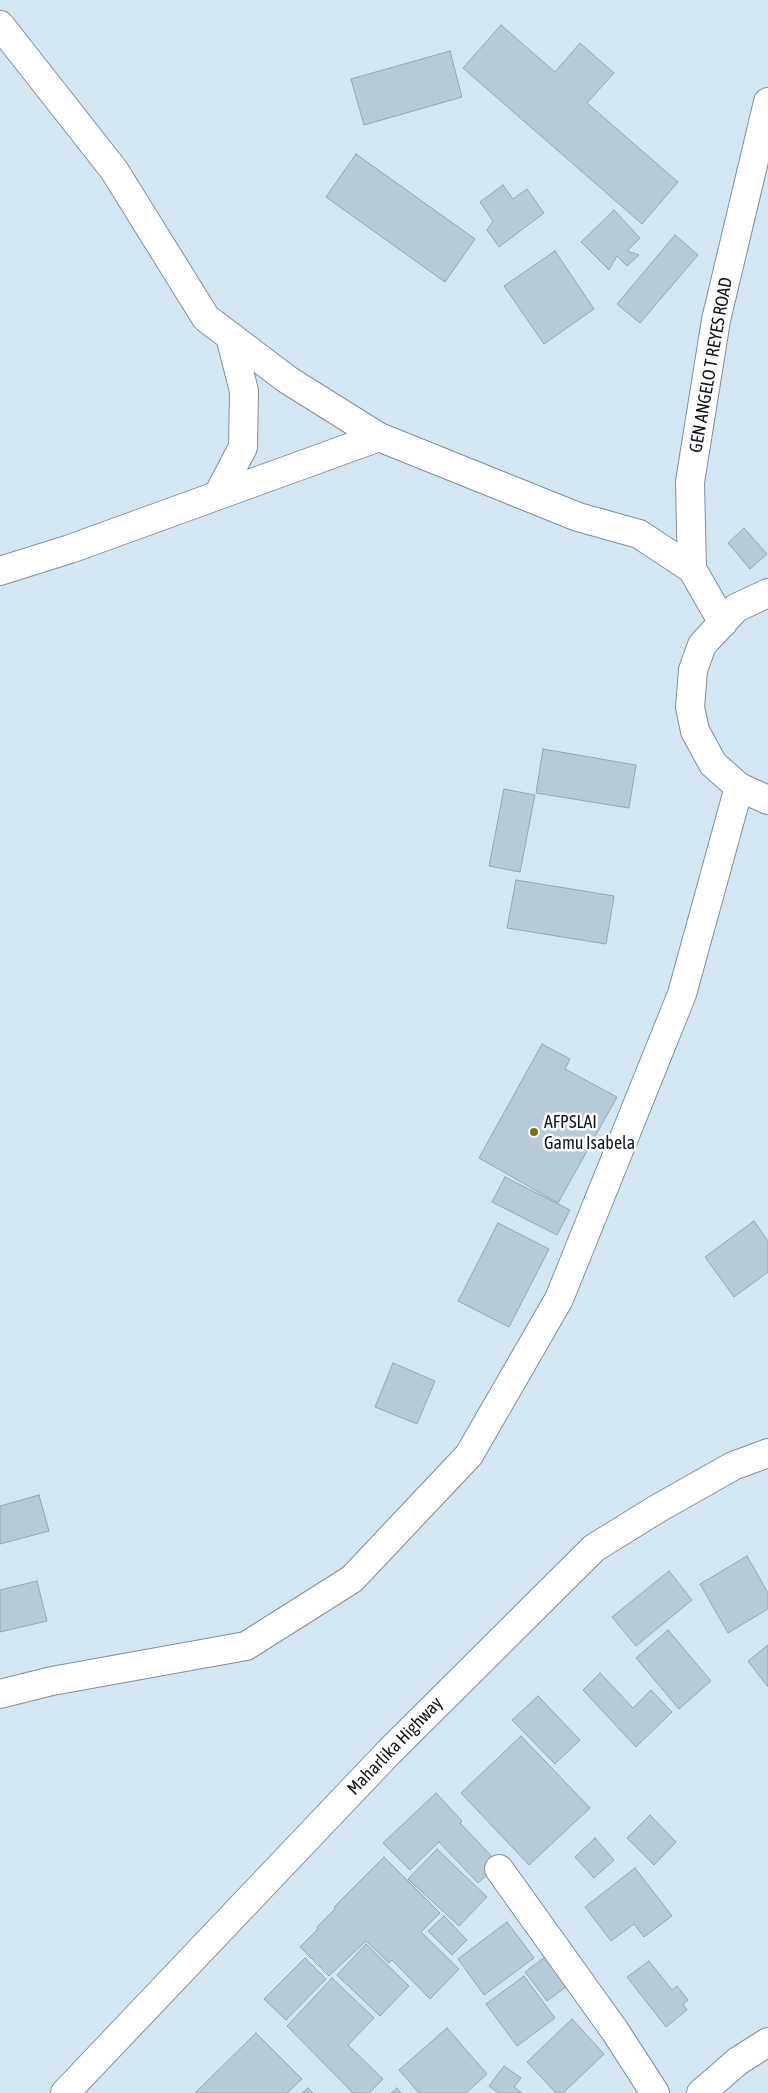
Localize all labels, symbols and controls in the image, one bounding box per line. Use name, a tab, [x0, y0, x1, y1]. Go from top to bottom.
street label: GEN ANGELO T REYES ROAD	[685, 276, 737, 454]
place label: AFPSLAI Gamu Isabela	[544, 1111, 635, 1154]
marker: AFPSLAI Gamu Isabela	[528, 1126, 540, 1138]
street label: Maharlika Highway	[343, 1692, 447, 1800]

